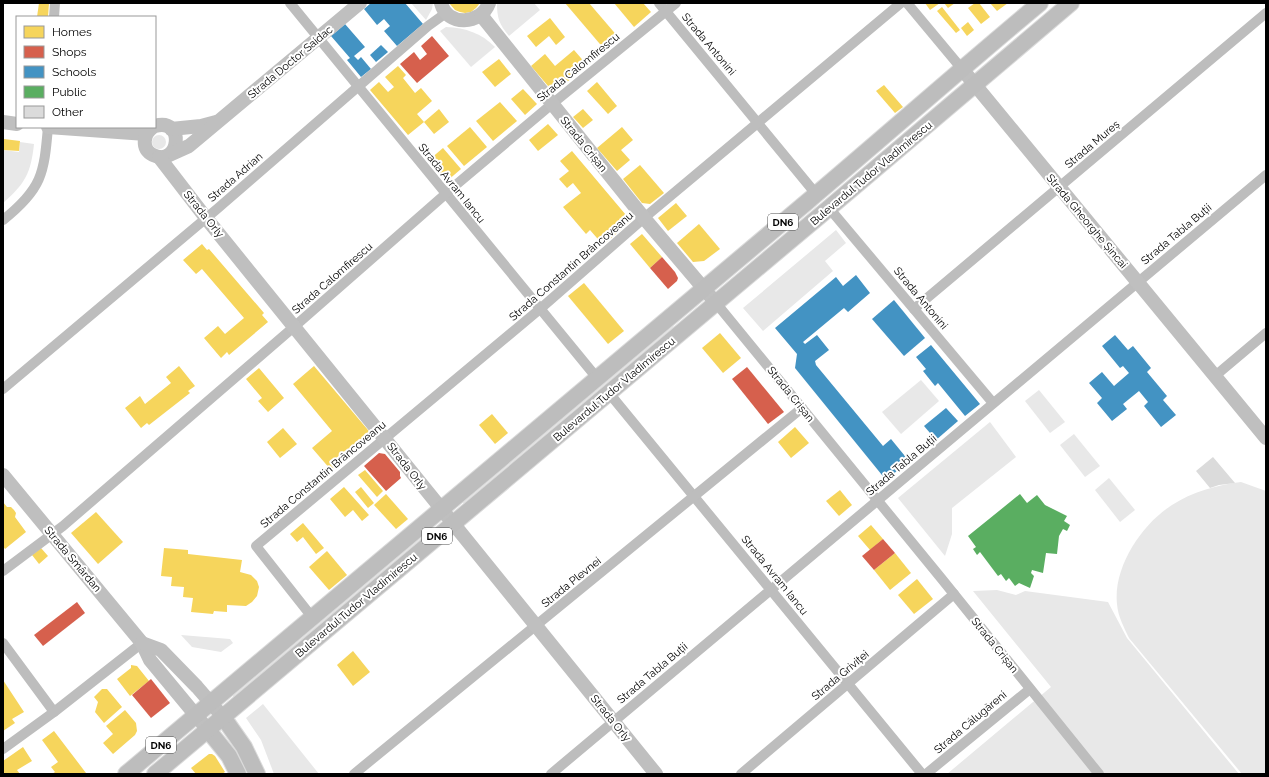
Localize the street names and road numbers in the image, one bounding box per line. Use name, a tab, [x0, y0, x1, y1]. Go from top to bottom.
street label: Strada Antonini	[679, 11, 738, 78]
street label: Strada Doctor Saidac	[245, 23, 335, 102]
street label: Strada Calomfirescu	[534, 30, 622, 105]
street label: Strada Crișan	[557, 114, 610, 175]
street label: Strada Mureș	[1062, 118, 1122, 171]
street label: Bulevardul Tudor Vladimirescu	[808, 119, 935, 228]
street label: Strada Avram Iancu	[415, 141, 488, 226]
street label: Strada Adrian	[205, 150, 265, 205]
street label: Strada Gheorghe Șincai	[1043, 172, 1130, 271]
street label: Strada Orly	[181, 188, 226, 240]
street label: Strada Tabla Buții	[1138, 201, 1214, 268]
street label: Strada Constantin Brâncoveanu	[507, 209, 636, 324]
road number: DN6	[768, 214, 798, 230]
street label: Strada Calomfirescu	[289, 240, 375, 317]
street label: Strada Antonini	[891, 265, 950, 332]
street label: Bulevardul Tudor Vladimirescu	[551, 335, 678, 444]
street label: Strada Crișan	[764, 364, 817, 425]
street label: Strada Constantin Brâncoveanu	[258, 418, 389, 531]
street label: Strada Tabla Buții	[863, 432, 939, 499]
street label: Strada Orly	[384, 440, 429, 493]
street label: Strada Smârdan	[41, 524, 104, 595]
road number: DN6	[422, 528, 452, 544]
street label: Strada Avram Iancu	[738, 533, 811, 618]
street label: Bulevardul Tudor Vladimirescu	[293, 551, 420, 660]
street label: Strada Plevnei	[539, 554, 604, 610]
street label: Strada Crișan	[968, 615, 1021, 676]
street label: Strada Tabla Buții	[614, 640, 690, 707]
street label: Strada Griviței	[809, 648, 872, 703]
street label: Strada Călugăreni	[931, 688, 1009, 756]
street label: Strada Orly	[588, 692, 633, 744]
road number: DN6	[146, 737, 176, 753]

